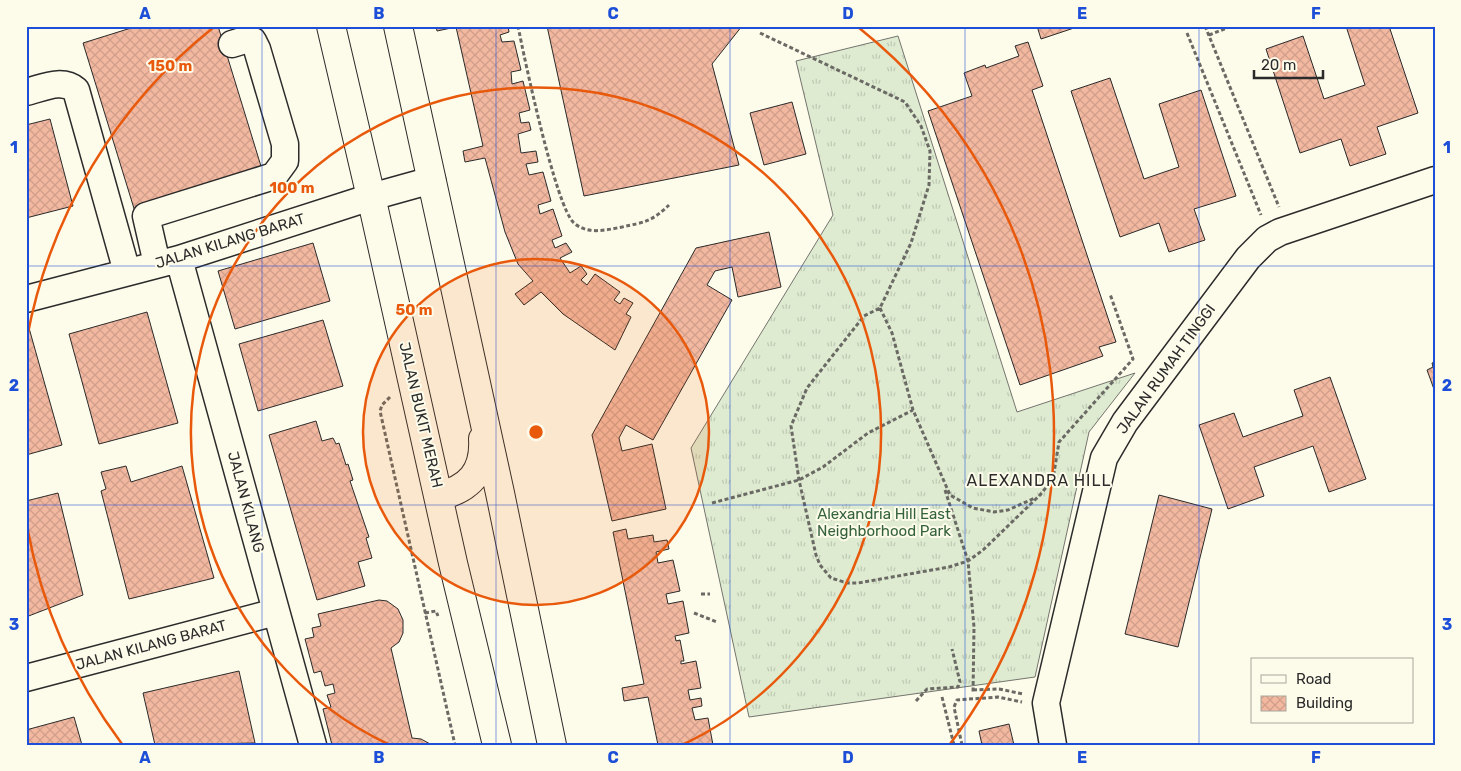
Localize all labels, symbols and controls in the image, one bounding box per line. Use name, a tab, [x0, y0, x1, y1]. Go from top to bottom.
text: A	[139, 4, 151, 23]
text: B	[373, 4, 385, 23]
text: C	[607, 4, 619, 23]
text: D	[842, 4, 854, 23]
text: E	[1077, 4, 1087, 23]
text: F	[1311, 4, 1321, 23]
scale bar	[1254, 48, 1322, 80]
text: 20 m	[1261, 56, 1296, 74]
text: 150 m	[148, 57, 192, 75]
text: 1	[10, 138, 18, 157]
text: 1	[1443, 138, 1451, 157]
text: 100 m	[270, 179, 314, 197]
street label: JALAN KILANG BARAT	[153, 210, 307, 272]
text: 50 m	[396, 301, 432, 319]
street label: JALAN RUMAH TINGGI	[1113, 301, 1219, 437]
street label: JALAN BUKIT MERAH	[395, 340, 447, 490]
text: 2	[9, 376, 19, 395]
text: 2	[1442, 376, 1452, 395]
centre of rings	[527, 423, 545, 441]
street label: JALAN KILANG	[224, 449, 268, 555]
district label: ALEXANDRA HILL	[967, 471, 1111, 490]
park label: Alexandria Hill East Neighborhood Park	[817, 505, 951, 540]
text: 3	[9, 615, 19, 634]
text: 3	[1442, 615, 1452, 634]
street label: JALAN KILANG BARAT	[74, 616, 229, 674]
legend	[1251, 658, 1414, 724]
text: Road	[1296, 670, 1332, 688]
text: Building	[1296, 694, 1353, 712]
text: A	[139, 748, 151, 767]
text: B	[373, 748, 385, 767]
text: C	[607, 748, 619, 767]
text: D	[842, 748, 854, 767]
text: E	[1077, 748, 1087, 767]
text: F	[1311, 748, 1321, 767]

